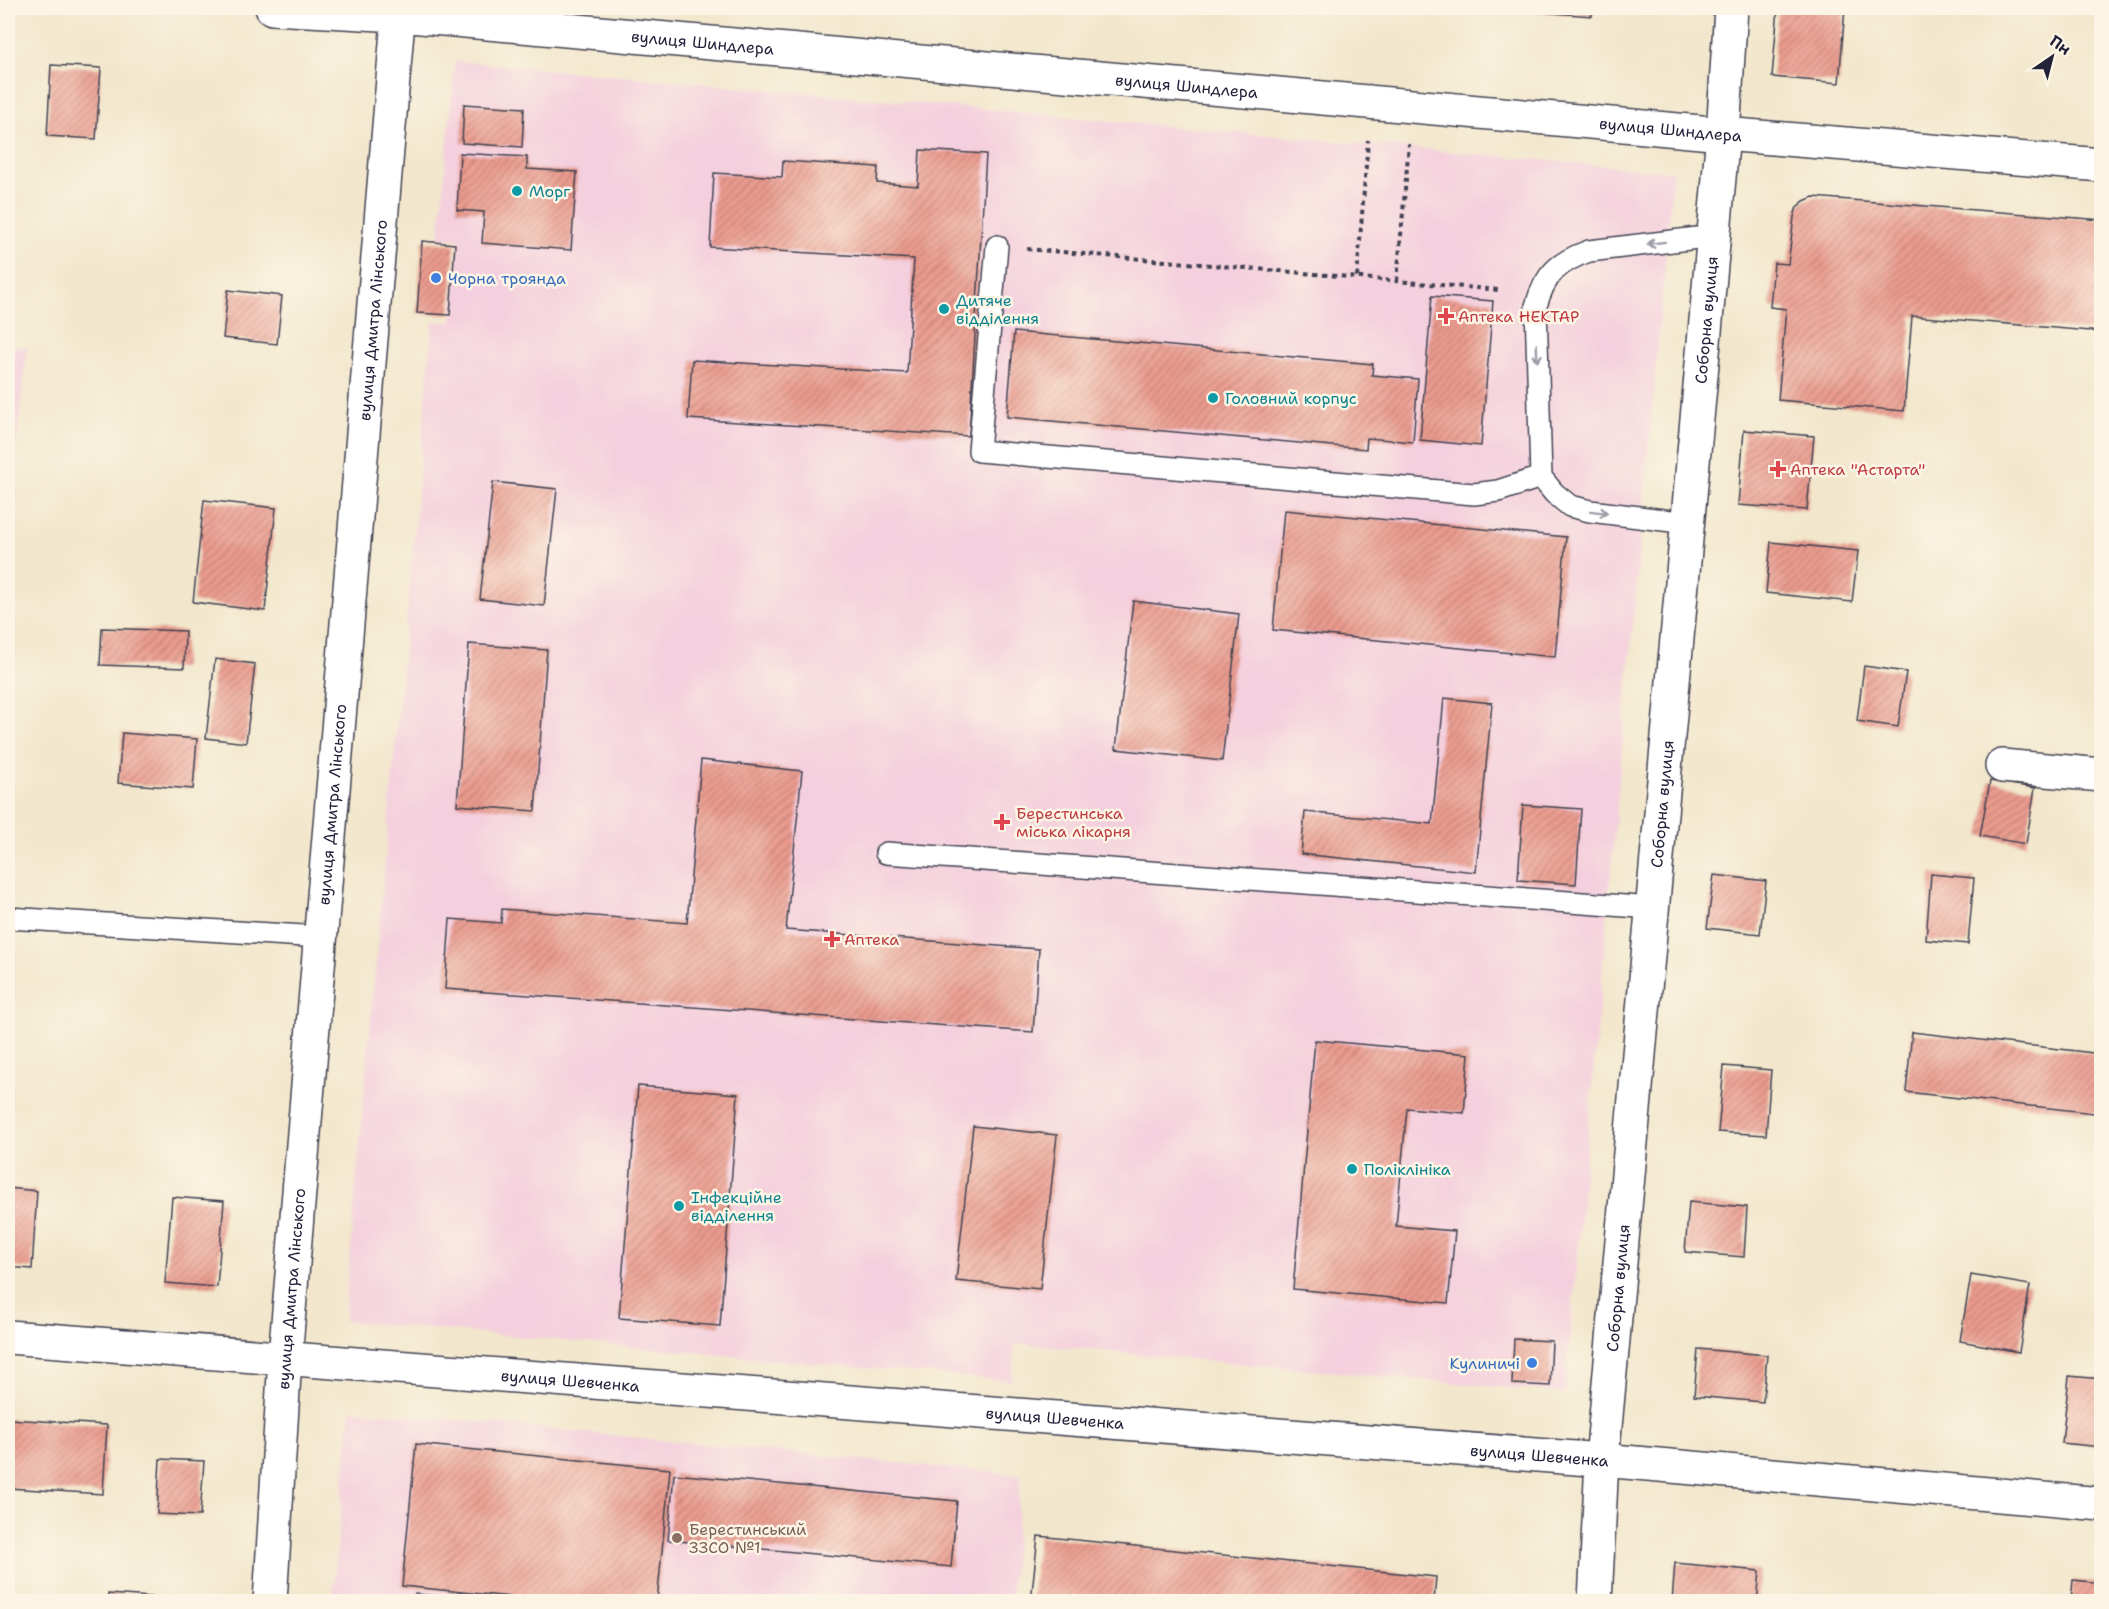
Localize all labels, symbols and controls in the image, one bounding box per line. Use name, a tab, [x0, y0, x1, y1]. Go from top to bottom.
street label: вулиця Шиндлера	[630, 25, 775, 59]
north arrow	[2022, 27, 2082, 87]
text: Пн	[2046, 30, 2075, 60]
street label: вулиця Шиндлера	[1114, 69, 1259, 103]
street label: вулиця Шиндлера	[1598, 112, 1743, 146]
place label: Морг	[529, 181, 571, 202]
marker: Морг	[510, 184, 524, 198]
street label: вулиця Дмитра Лінського	[354, 219, 392, 422]
one-way arrow	[1646, 238, 1666, 249]
street label: Соборна вулиця	[1690, 255, 1722, 385]
place label: Чорна троянда	[448, 268, 566, 289]
marker: Чорна троянда	[429, 271, 443, 285]
place label: Дитяче відділення	[956, 290, 1039, 329]
marker: Дитяче відділення	[937, 302, 951, 316]
place label: Аптека НЕКТАР	[1458, 306, 1579, 327]
marker: Аптека НЕКТАР	[1439, 309, 1453, 323]
one-way arrow	[1532, 342, 1543, 362]
place label: Головний корпус	[1225, 388, 1357, 409]
marker: Головний корпус	[1206, 391, 1220, 405]
place label: Аптека "Астарта"	[1790, 459, 1925, 480]
marker: Аптека "Астарта"	[1771, 462, 1785, 476]
one-way arrow	[1588, 507, 1608, 518]
street label: вулиця Дмитра Лінського	[313, 703, 351, 906]
street label: Соборна вулиця	[1646, 739, 1678, 869]
place label: Берестинська міська лікарня	[1016, 803, 1131, 842]
marker: Берестинська міська лікарня	[993, 813, 1011, 831]
place label: Аптека	[844, 929, 899, 950]
marker: Аптека	[825, 932, 839, 946]
place label: Поліклініка	[1364, 1159, 1451, 1180]
marker: Поліклініка	[1345, 1162, 1359, 1176]
street label: вулиця Дмитра Лінського	[273, 1187, 310, 1390]
place label: Інфекційне відділення	[691, 1187, 782, 1226]
marker: Інфекційне відділення	[672, 1199, 686, 1213]
street label: Соборна вулиця	[1601, 1223, 1634, 1353]
place label: Кулиничі	[1450, 1353, 1520, 1374]
marker: Кулиничі	[1525, 1356, 1539, 1370]
street label: вулиця Шевченка	[500, 1365, 640, 1396]
street label: вулиця Шевченка	[985, 1402, 1125, 1434]
street label: вулиця Шевченка	[1469, 1439, 1610, 1471]
place label: Берестинський ЗЗСО №1	[689, 1519, 807, 1558]
marker: Берестинський ЗЗСО №1	[670, 1531, 684, 1545]

